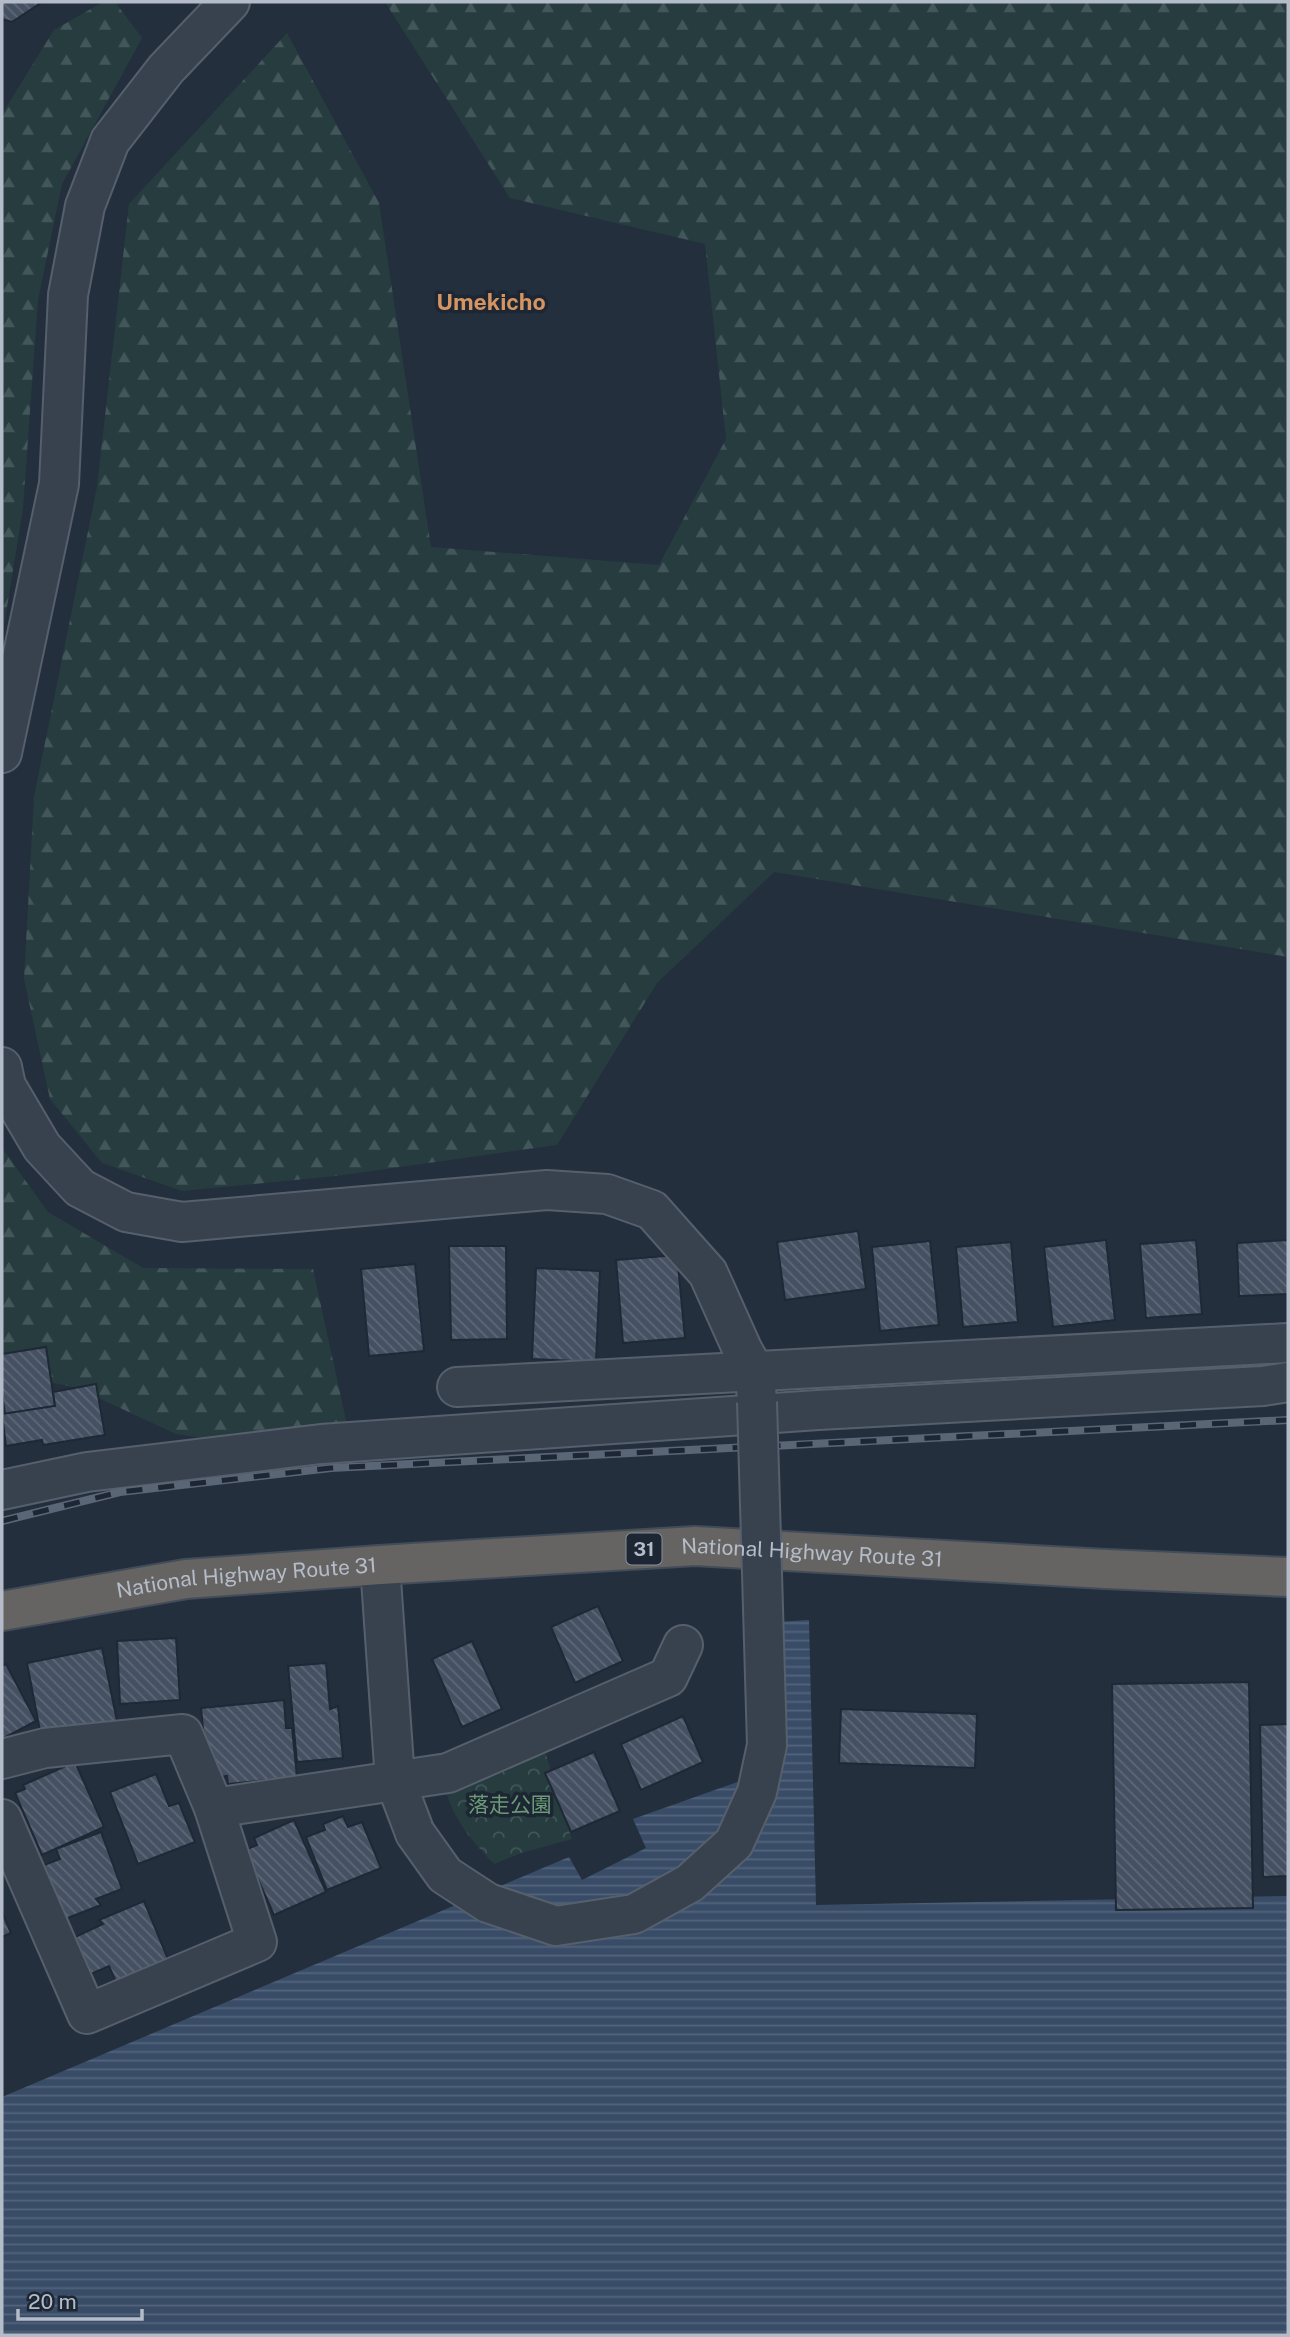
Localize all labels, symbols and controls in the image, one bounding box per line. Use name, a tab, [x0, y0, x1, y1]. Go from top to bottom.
district label: Umekicho	[436, 288, 546, 315]
street label: National Highway Route 31	[681, 1533, 943, 1572]
road number: 31	[626, 1534, 662, 1564]
street label: National Highway Route 31	[114, 1552, 377, 1603]
park label: 落走公園	[468, 1792, 552, 1817]
scale bar	[18, 2278, 142, 2322]
text: 20 m	[28, 2289, 77, 2314]

